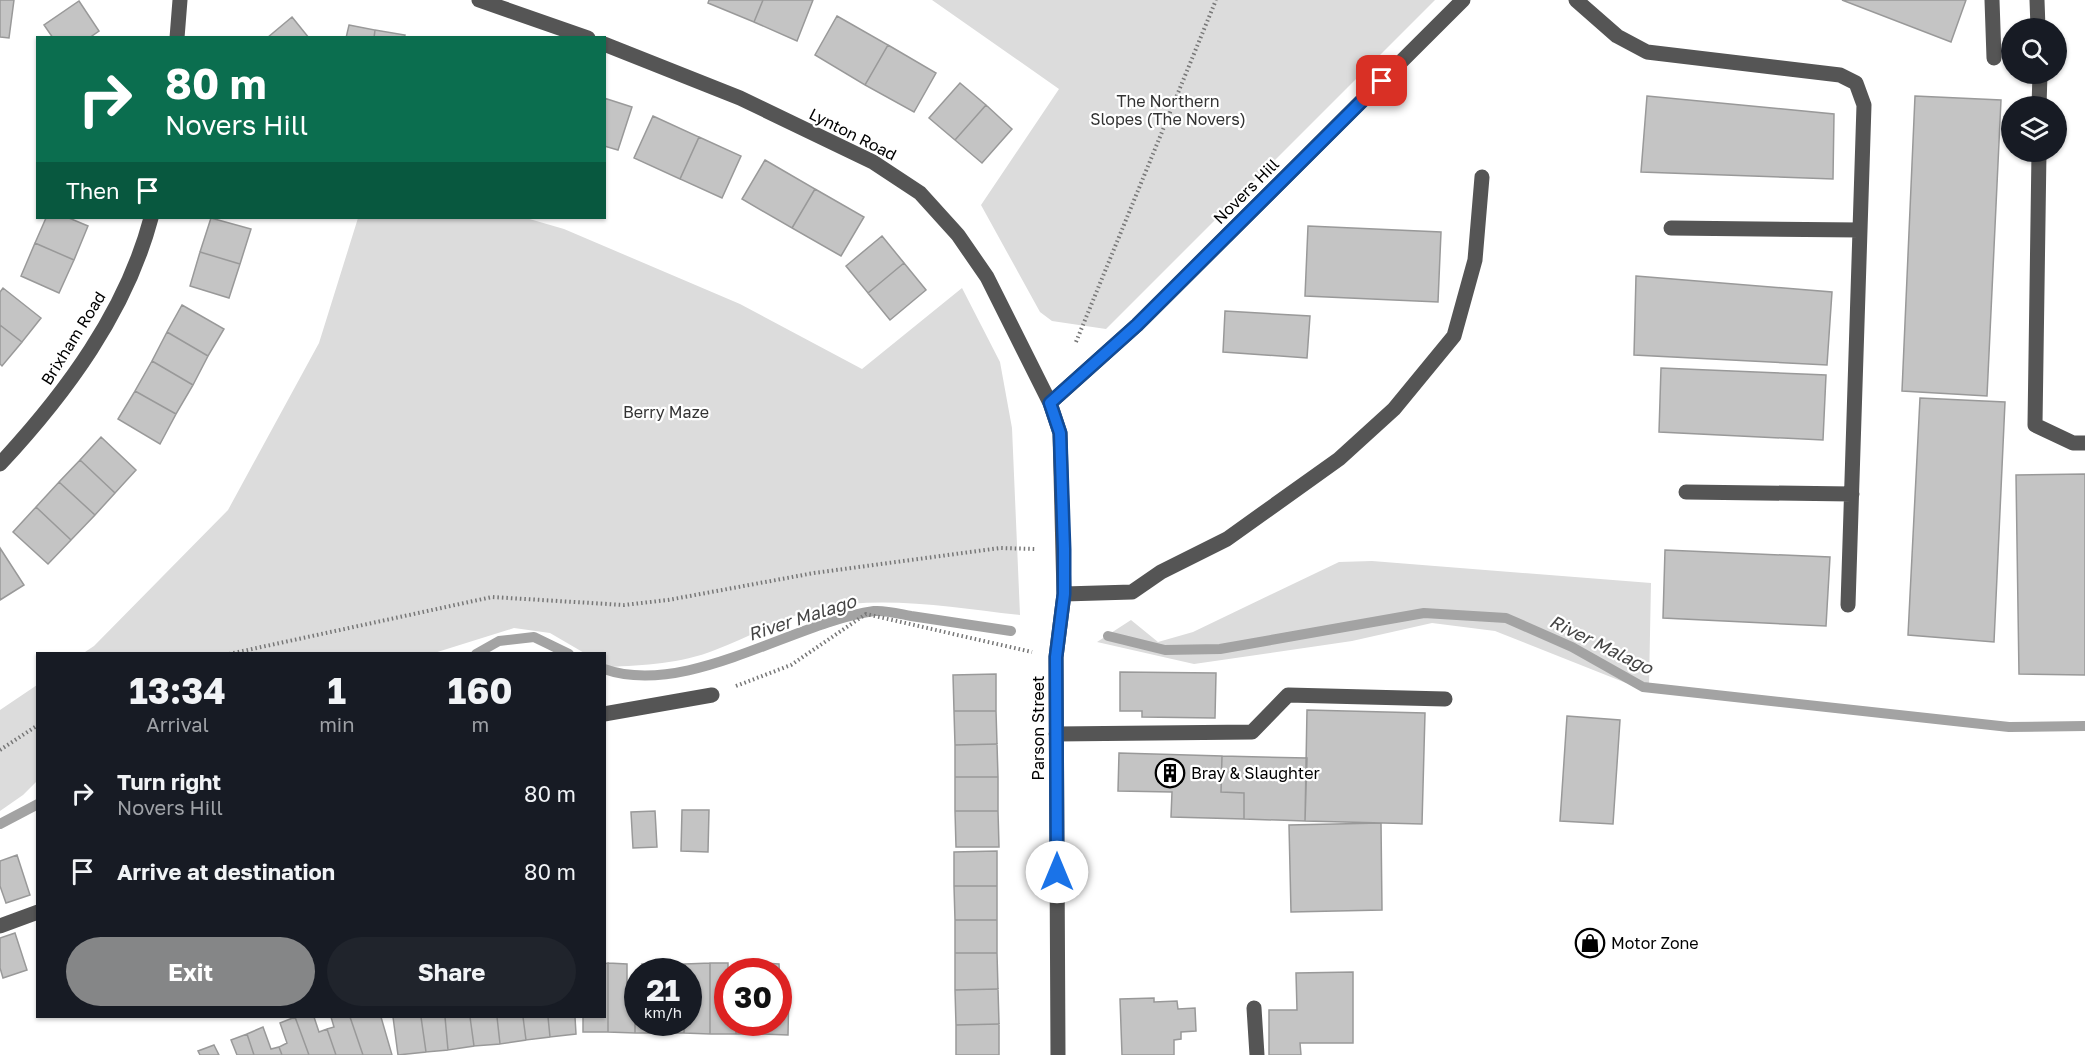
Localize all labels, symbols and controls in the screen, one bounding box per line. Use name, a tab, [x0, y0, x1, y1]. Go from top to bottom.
map controls	[2001, 18, 2067, 162]
button: search	[2001, 18, 2067, 84]
pin	[1356, 55, 1407, 106]
text: 80 m	[165, 58, 266, 108]
icon: right	[66, 60, 144, 138]
icon: arrive	[1365, 64, 1398, 97]
park label: The Northern Slopes (The Novers)	[1090, 91, 1246, 129]
button: layers	[2001, 96, 2067, 162]
street label: Lynton Road	[806, 103, 900, 165]
text: Novers Hill	[165, 109, 308, 141]
street label: Novers Hill	[1209, 154, 1283, 228]
icon: arrive	[131, 174, 164, 207]
text: Then	[66, 177, 119, 204]
street label: Brixham Road	[36, 288, 110, 388]
park label: Berry Maze	[623, 402, 709, 422]
water label: River Malago	[745, 589, 860, 645]
water label: River Malago	[1546, 610, 1658, 679]
text: 13:34	[129, 669, 226, 712]
text: 1	[328, 669, 346, 712]
text: 160	[448, 669, 513, 712]
street label: Parson Street	[1028, 676, 1048, 780]
text: Arrival	[146, 712, 209, 736]
text: min	[319, 712, 355, 736]
text: m	[471, 712, 489, 736]
building icon: Bray & Slaughter	[1154, 757, 1186, 789]
place label: Bray & Slaughter	[1191, 763, 1320, 783]
text: Turn right	[117, 768, 221, 795]
icon: right	[66, 777, 99, 810]
text: 80 m	[524, 780, 576, 807]
text: Novers Hill	[117, 795, 223, 819]
position arrow	[1025, 840, 1089, 904]
icon: arrive	[66, 855, 99, 888]
text: Arrive at destination	[117, 858, 335, 885]
text: 80 m	[524, 858, 576, 885]
shop icon: Motor Zone	[1574, 927, 1606, 959]
place label: Motor Zone	[1611, 933, 1699, 953]
button: Exit	[66, 937, 315, 1006]
button: Share	[327, 937, 576, 1006]
speed limit sign: 30	[714, 958, 792, 1036]
text: 21	[646, 972, 680, 1008]
text: km/h	[644, 1003, 682, 1021]

